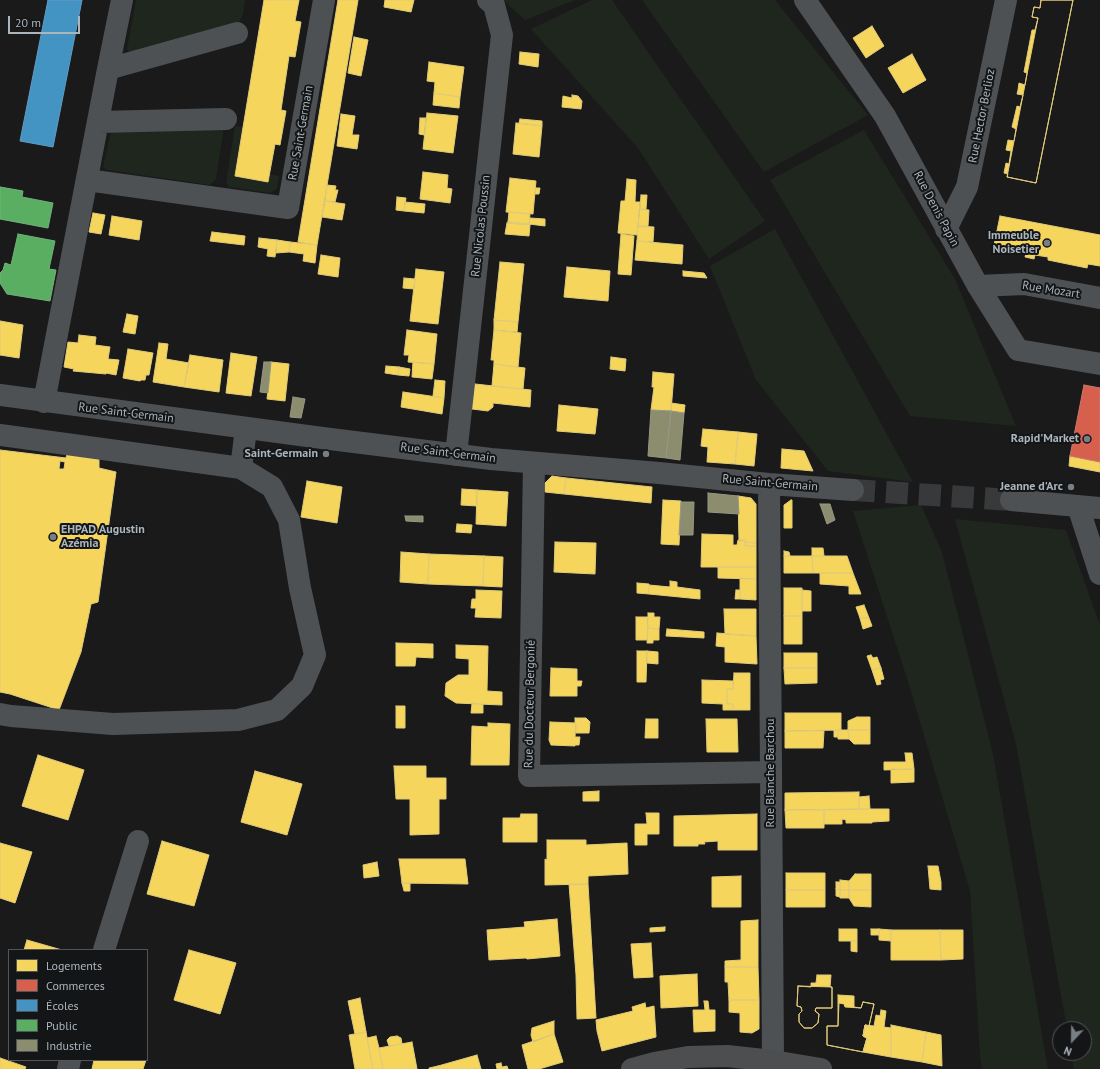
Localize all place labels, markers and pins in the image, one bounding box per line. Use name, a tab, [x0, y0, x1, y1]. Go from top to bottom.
place label: Immeuble Noisetier	[988, 229, 1039, 257]
marker: Immeuble Noisetier	[1042, 238, 1052, 248]
place label: Rapid'Market	[1011, 432, 1079, 446]
marker: Rapid'Market	[1082, 434, 1092, 444]
place label: Saint-Germain	[245, 447, 318, 461]
marker: Saint-Germain	[321, 449, 331, 459]
place label: Jeanne d'Arc	[1000, 480, 1063, 494]
marker: Jeanne d'Arc	[1066, 482, 1076, 492]
place label: EHPAD Augustin Azémia	[61, 523, 145, 551]
marker: EHPAD Augustin Azémia	[48, 532, 58, 542]

